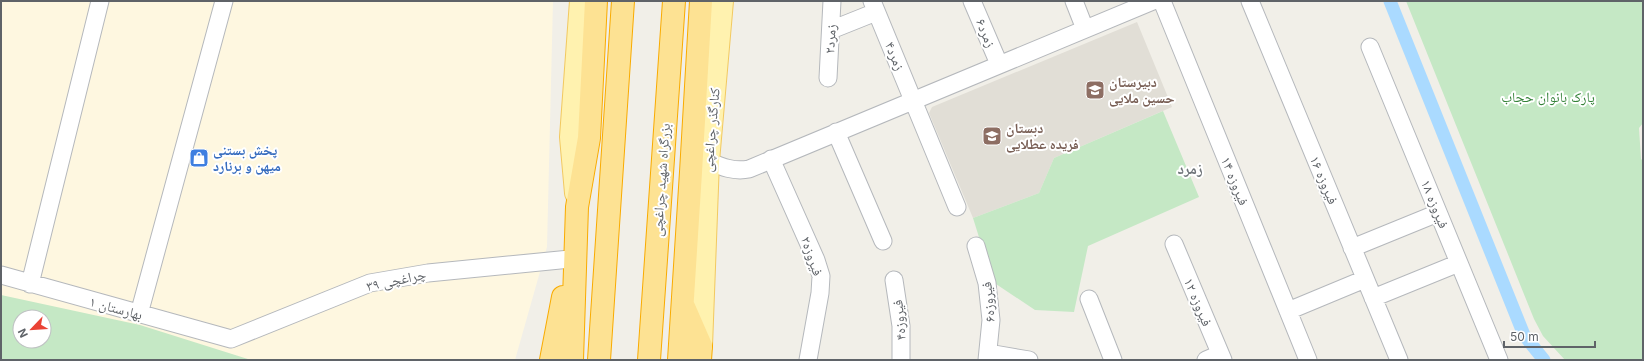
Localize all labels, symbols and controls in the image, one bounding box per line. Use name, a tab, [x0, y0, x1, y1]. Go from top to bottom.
street label: زمرد۶	[972, 16, 1000, 50]
street label: زمرد۲	[820, 24, 840, 54]
street label: زمرد۴	[881, 39, 909, 73]
place label: دبیرستان حسین ملایی	[1109, 73, 1175, 107]
school or university icon: دبیرستان حسین ملایی	[1084, 79, 1106, 101]
street label: کنارگذر چراغچی	[698, 87, 724, 173]
park label: پارک بانوان حجاب	[1501, 88, 1595, 106]
place label: دبستان فریده عطلایی	[1006, 119, 1079, 153]
street label: بزرگراه شهید چراغچی	[648, 123, 674, 237]
school or university icon: دبستان فریده عطلایی	[981, 125, 1003, 147]
place label: پخش بستنی میهن و برنارد	[213, 141, 281, 175]
shop icon: پخش بستنی میهن و برنارد	[188, 147, 210, 169]
street label: فیروزه ۱۶	[1306, 153, 1342, 207]
street label: فیروزه ۱۴	[1217, 154, 1253, 208]
district label: زمرد	[1177, 159, 1203, 178]
street label: فیروزه ۱۸	[1417, 177, 1453, 231]
street label: فیروزه۲	[797, 234, 827, 278]
street label: چراغچی ۳۹	[365, 265, 428, 295]
street label: فیروزه ۱۲	[1180, 275, 1216, 329]
street label: فیروزه۶	[977, 281, 999, 323]
street label: بهارستان ۱	[87, 292, 145, 324]
street label: فیروزه۴	[888, 299, 910, 341]
north arrow	[12, 309, 52, 349]
scale bar	[1504, 323, 1595, 349]
text: N	[15, 326, 31, 340]
text: 50 m	[1510, 329, 1539, 344]

